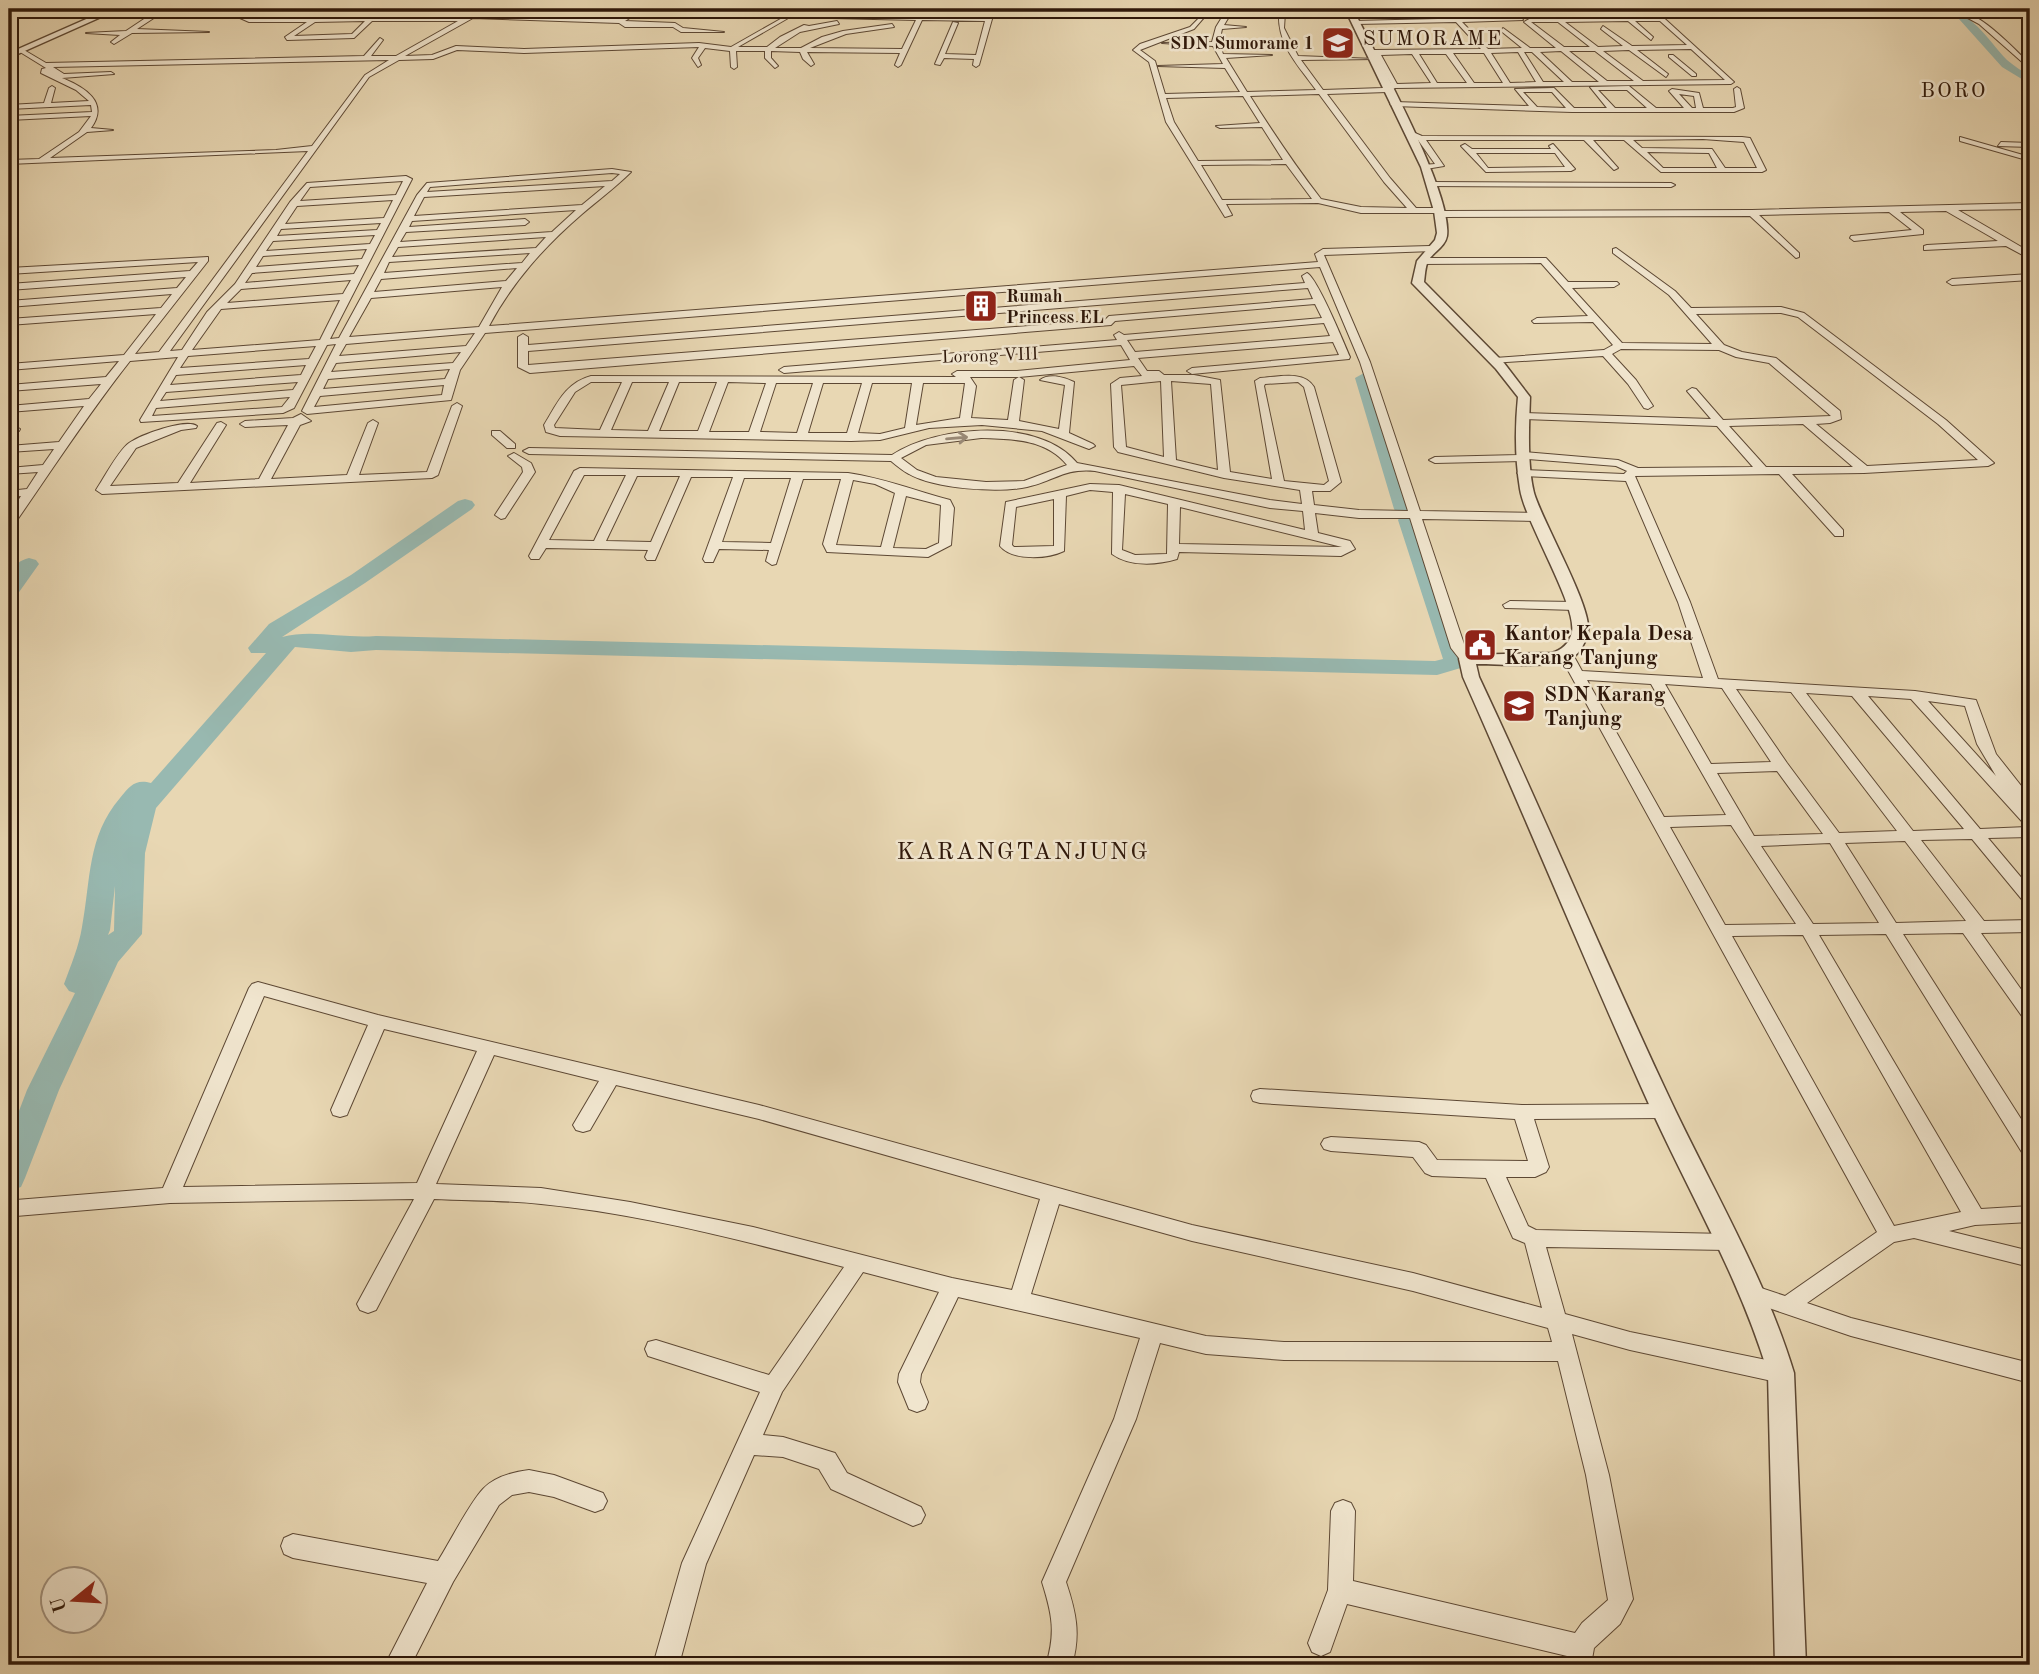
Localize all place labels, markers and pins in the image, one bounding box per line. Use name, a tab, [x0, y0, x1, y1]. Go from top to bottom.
school or university icon: SDN Sumorame 1	[1319, 24, 1357, 62]
place label: SDN Sumorame 1	[1170, 35, 1314, 53]
building icon: Rumah Princess EL	[962, 287, 1000, 325]
place label: Rumah Princess EL	[1006, 288, 1104, 327]
place label: Kantor Kepala Desa Karang Tanjung	[1504, 624, 1693, 669]
public building icon: Kantor Kepala Desa Karang Tanjung	[1461, 626, 1499, 664]
place label: SDN Karang Tanjung	[1544, 685, 1666, 730]
school or university icon: SDN Karang Tanjung	[1500, 687, 1538, 725]

